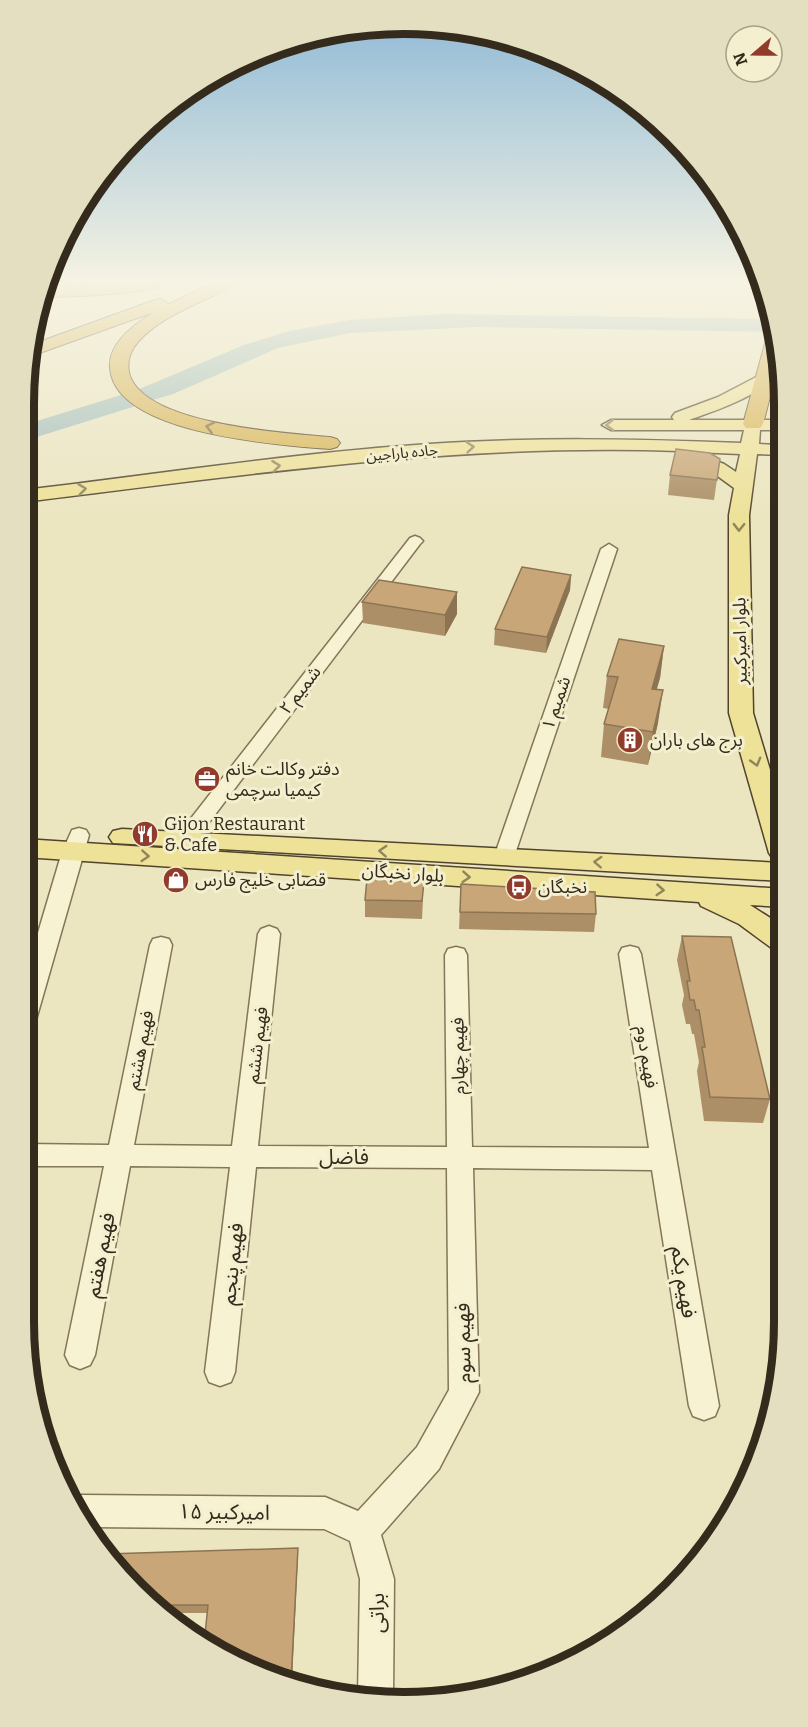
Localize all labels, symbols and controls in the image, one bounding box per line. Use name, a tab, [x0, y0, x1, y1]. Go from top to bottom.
north arrow	[724, 24, 784, 84]
text: N	[729, 50, 751, 68]
one-way arrow	[606, 419, 615, 432]
one-way arrow	[205, 422, 215, 435]
street label: جاده باراجین	[365, 441, 439, 465]
one-way arrow	[465, 441, 474, 454]
one-way arrow	[271, 460, 280, 473]
one-way arrow	[78, 483, 87, 496]
one-way arrow	[733, 523, 745, 532]
street label: بلوار امیرکبیر	[728, 597, 752, 686]
street label: شمیم ۲	[274, 661, 327, 720]
street label: شمیم ۱	[537, 673, 577, 733]
building icon: برج های باران	[615, 725, 645, 755]
place label: برج های باران	[650, 729, 743, 753]
one-way arrow	[749, 756, 761, 767]
place label: دفتر وکالت خانم کیمیا سرچمی	[226, 758, 340, 801]
office icon: دفتر وکالت خانم کیمیا سرچمی	[192, 764, 222, 794]
place label: Gijon Restaurant & Cafe	[164, 813, 306, 856]
restaurant icon: Gijon Restaurant & Cafe	[130, 819, 160, 849]
one-way arrow	[378, 844, 387, 857]
one-way arrow	[141, 850, 150, 863]
one-way arrow	[594, 856, 603, 869]
street label: بلوار نخبگان	[361, 859, 445, 887]
shop icon: قصابی خلیج فارس	[161, 865, 191, 895]
place label: قصابی خلیج فارس	[195, 869, 326, 893]
one-way arrow	[461, 871, 470, 884]
bus stop icon: نخبگان	[504, 872, 534, 902]
place label: نخبگان	[538, 876, 587, 898]
one-way arrow	[656, 883, 665, 896]
street label: فهیم ششم	[241, 1005, 275, 1085]
street label: فهیم هشتم	[122, 1009, 160, 1092]
street label: فهیم چهارم	[446, 1017, 473, 1095]
street label: فهیم دوم	[628, 1024, 663, 1090]
street label: فاضل	[319, 1144, 369, 1170]
street label: فهیم هفتم	[79, 1210, 123, 1300]
street label: فهیم پنجم	[215, 1222, 251, 1307]
street label: فهیم یکم	[664, 1244, 703, 1320]
street label: فهیم سوم	[449, 1303, 480, 1383]
street label: امیرکبیر ۱۵	[178, 1498, 270, 1526]
street label: براتی	[364, 1593, 390, 1633]

